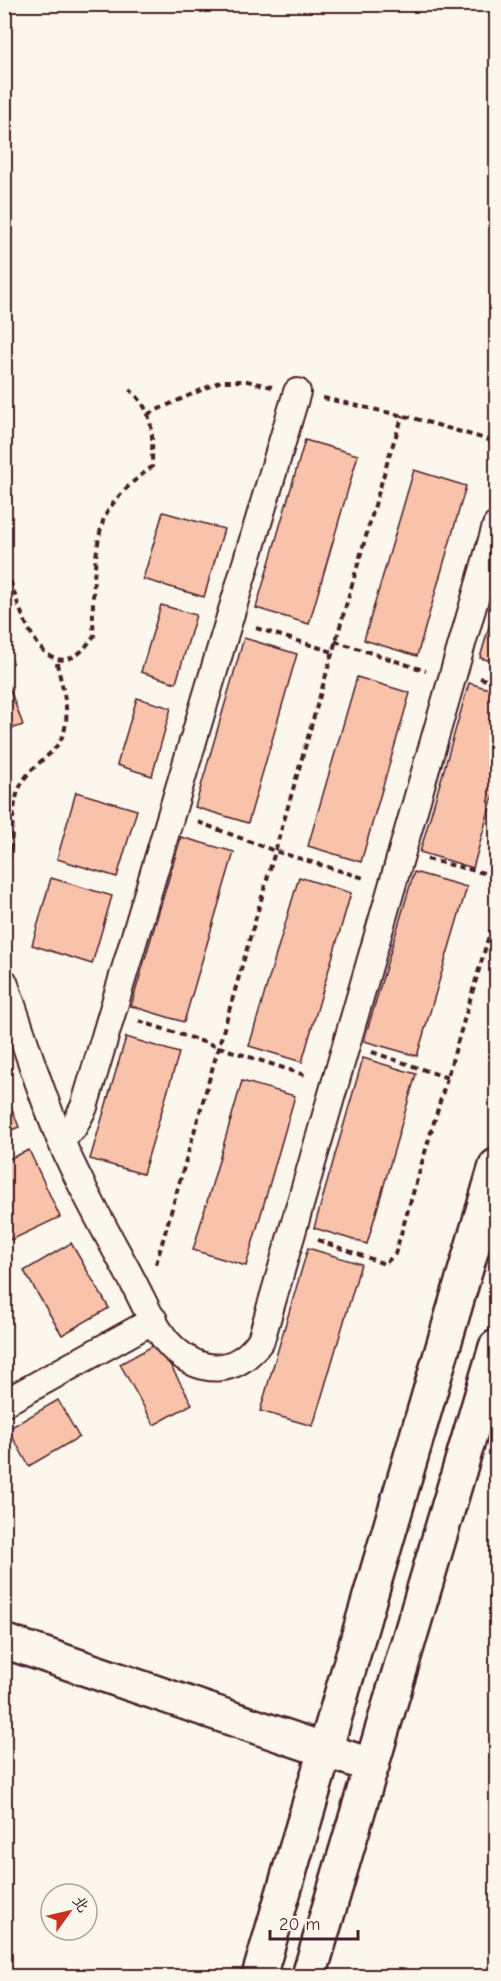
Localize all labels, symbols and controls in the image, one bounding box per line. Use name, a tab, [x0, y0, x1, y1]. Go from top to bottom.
north arrow	[39, 1882, 99, 1942]
text: 北	[69, 1892, 93, 1916]
scale bar	[270, 1903, 358, 1941]
text: 20 m	[279, 1914, 320, 1935]

